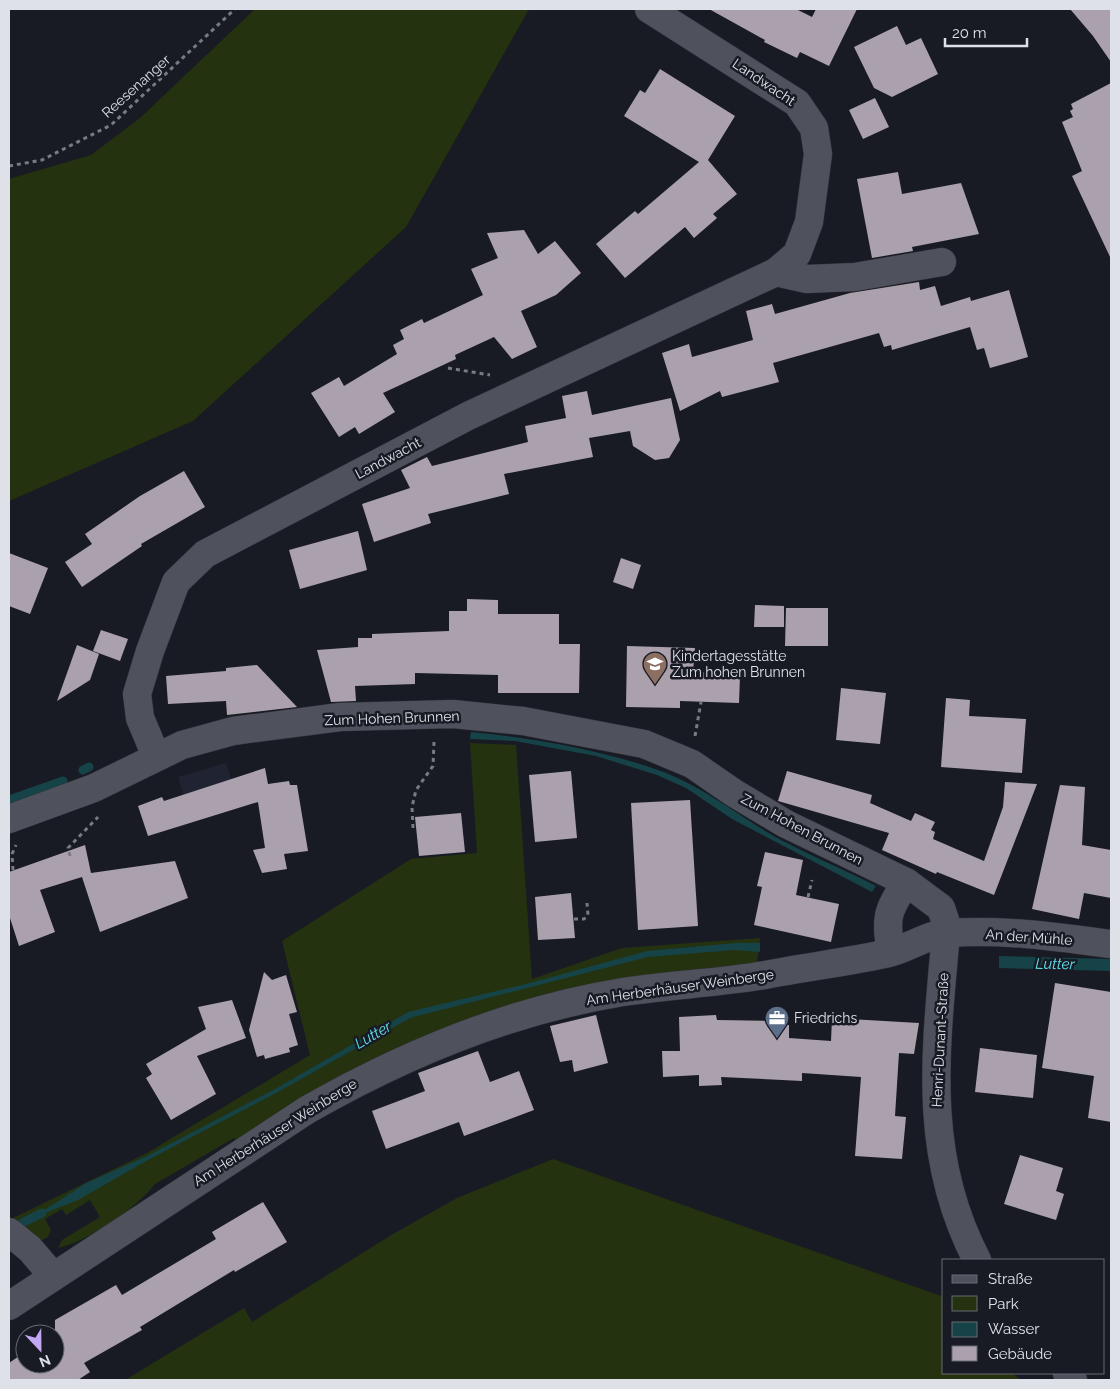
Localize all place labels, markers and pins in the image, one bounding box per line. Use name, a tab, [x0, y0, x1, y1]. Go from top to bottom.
place label: Kindertagesstätte Zum hohen Brunnen	[672, 648, 805, 680]
school or university icon: Kindertagesstätte Zum hohen Brunnen	[642, 651, 668, 685]
office icon: Friedrichs	[764, 1005, 790, 1039]
place label: Friedrichs	[794, 1010, 857, 1026]

